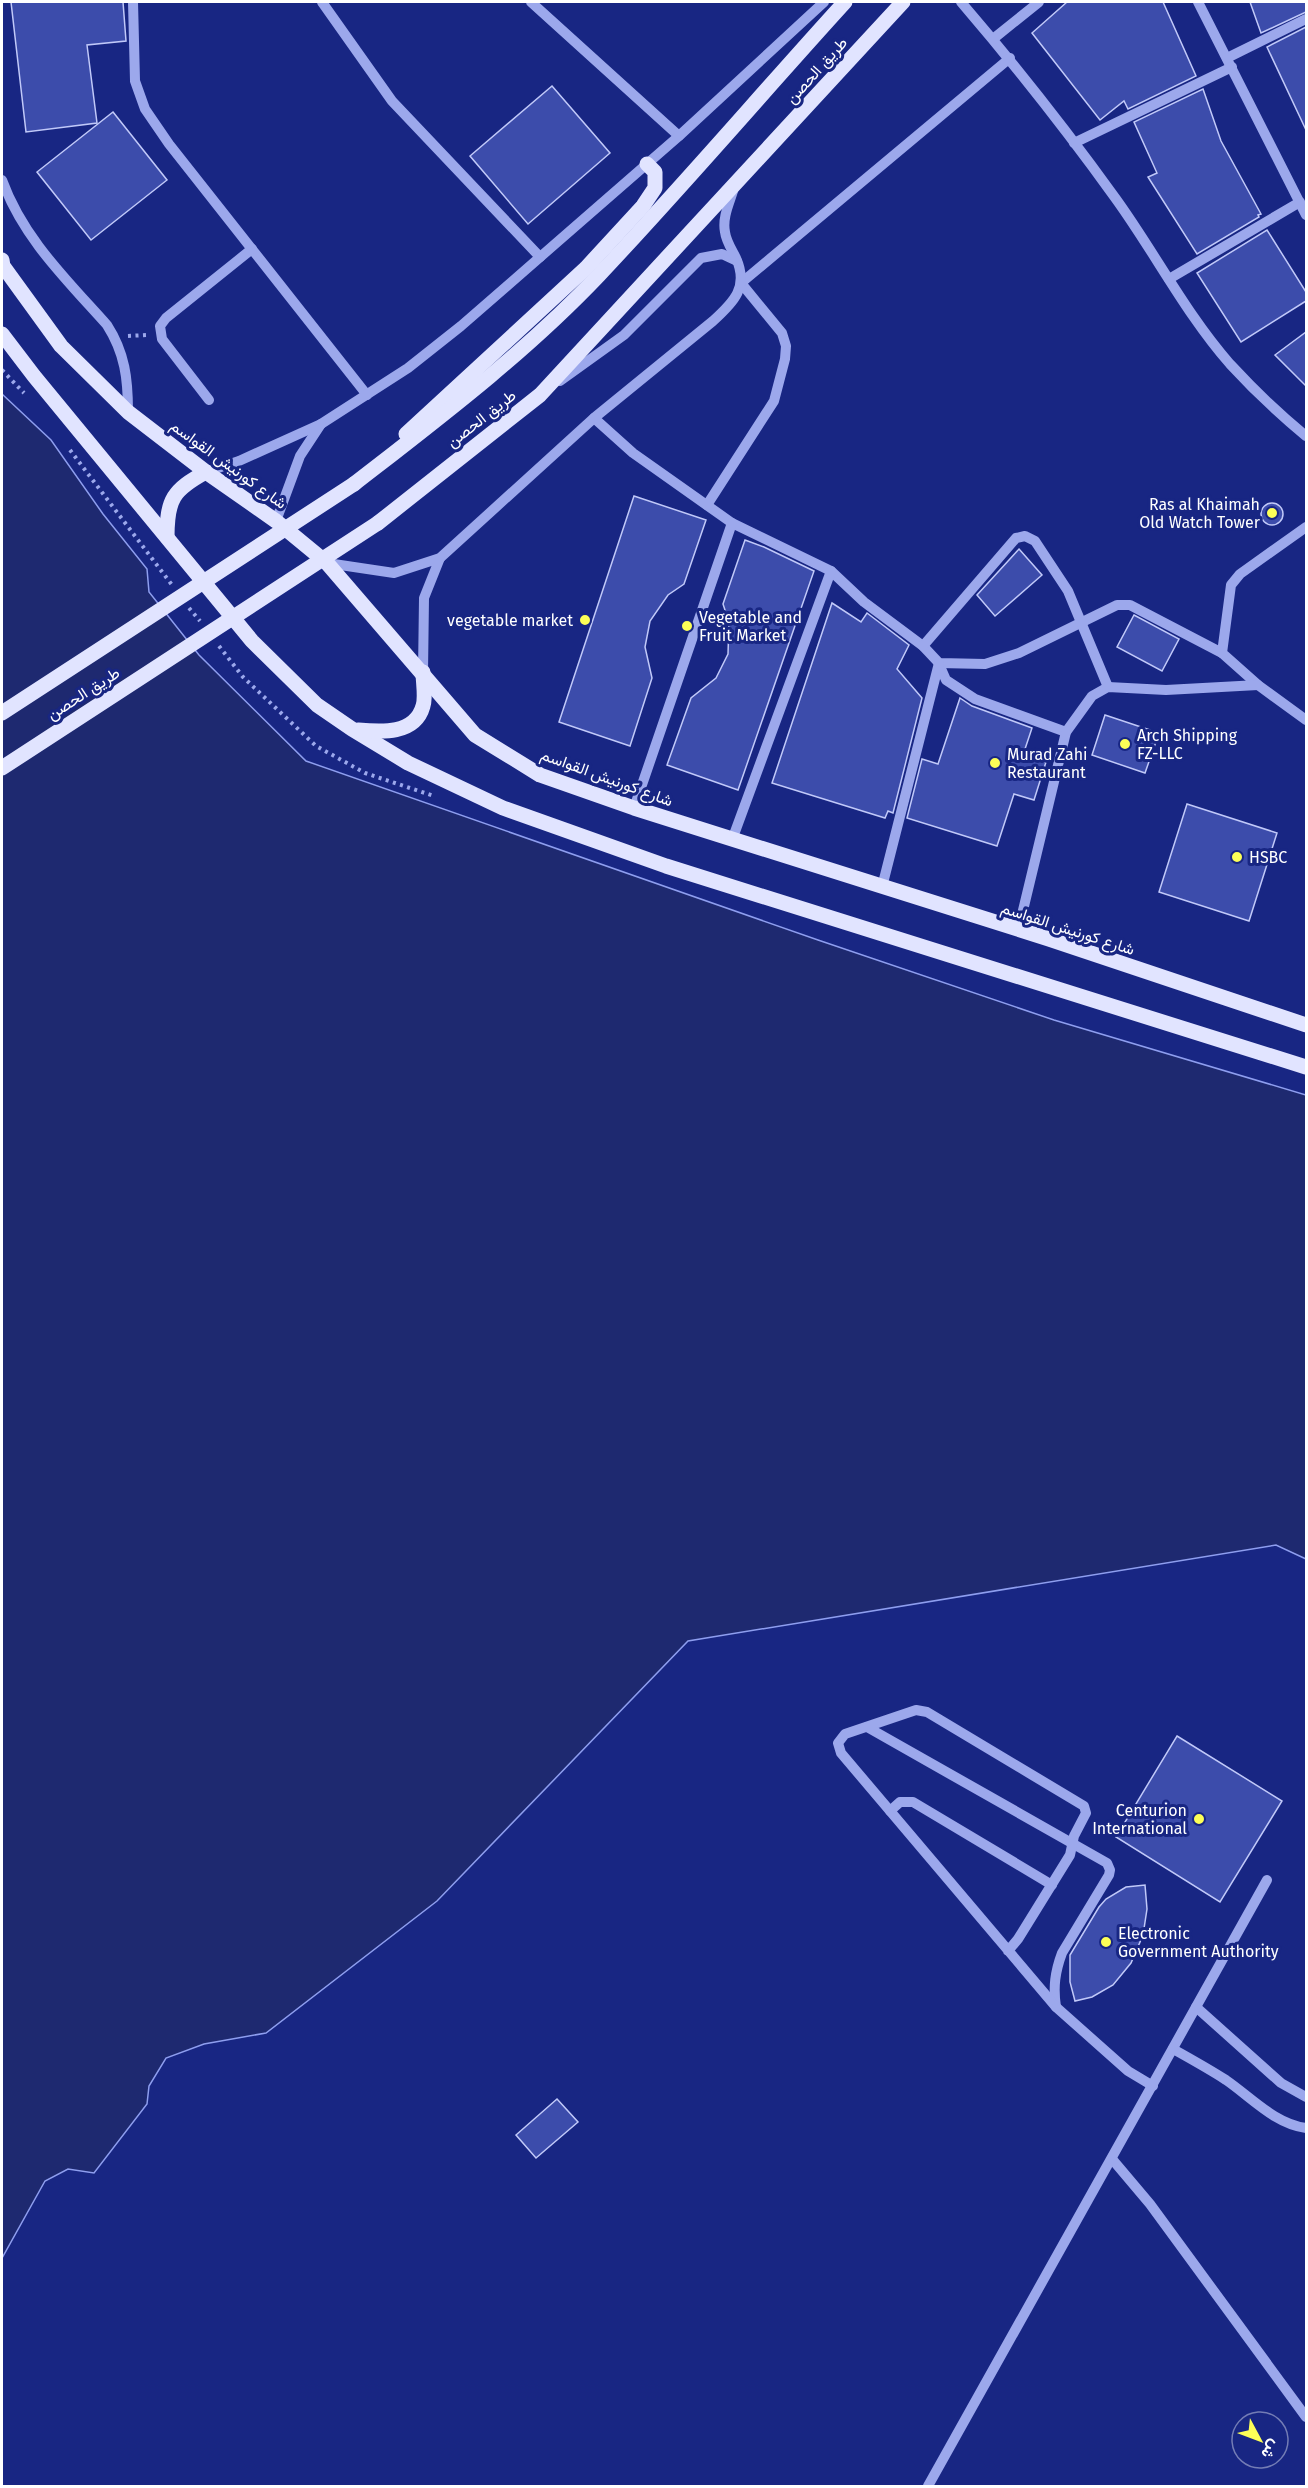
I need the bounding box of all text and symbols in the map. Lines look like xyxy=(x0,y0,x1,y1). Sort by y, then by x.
street label: طريق الحصن xyxy=(782,33,852,108)
street label: طريق الحصن xyxy=(443,385,520,452)
street label: شارع كورنيش القواسم xyxy=(166,416,291,515)
place label: Ras al Khaimah Old Watch Tower xyxy=(1139,495,1261,532)
marker: Ras al Khaimah Old Watch Tower xyxy=(1265,506,1279,520)
place label: Vegetable and Fruit Market xyxy=(699,608,802,645)
place label: vegetable market xyxy=(447,611,573,630)
marker: vegetable market xyxy=(578,613,592,627)
marker: Vegetable and Fruit Market xyxy=(680,619,694,633)
street label: طريق الحصن xyxy=(43,663,124,725)
place label: Arch Shipping FZ-LLC xyxy=(1137,726,1238,763)
marker: Arch Shipping FZ-LLC xyxy=(1118,737,1132,751)
street label: شارع كورنيش القواسم xyxy=(537,745,676,812)
place label: Murad Zahi Restaurant xyxy=(1007,745,1088,782)
marker: Murad Zahi Restaurant xyxy=(988,756,1002,770)
place label: HSBC xyxy=(1249,848,1287,867)
marker: HSBC xyxy=(1230,850,1244,864)
street label: شارع كورنيش القواسم xyxy=(998,898,1137,961)
place label: Centurion International xyxy=(1092,1801,1187,1838)
marker: Centurion International xyxy=(1192,1812,1206,1826)
place label: Electronic Government Authority xyxy=(1118,1924,1279,1961)
marker: Electronic Government Authority xyxy=(1099,1935,1113,1949)
north arrow xyxy=(1230,2410,1290,2470)
text: ش xyxy=(1257,2436,1284,2463)

